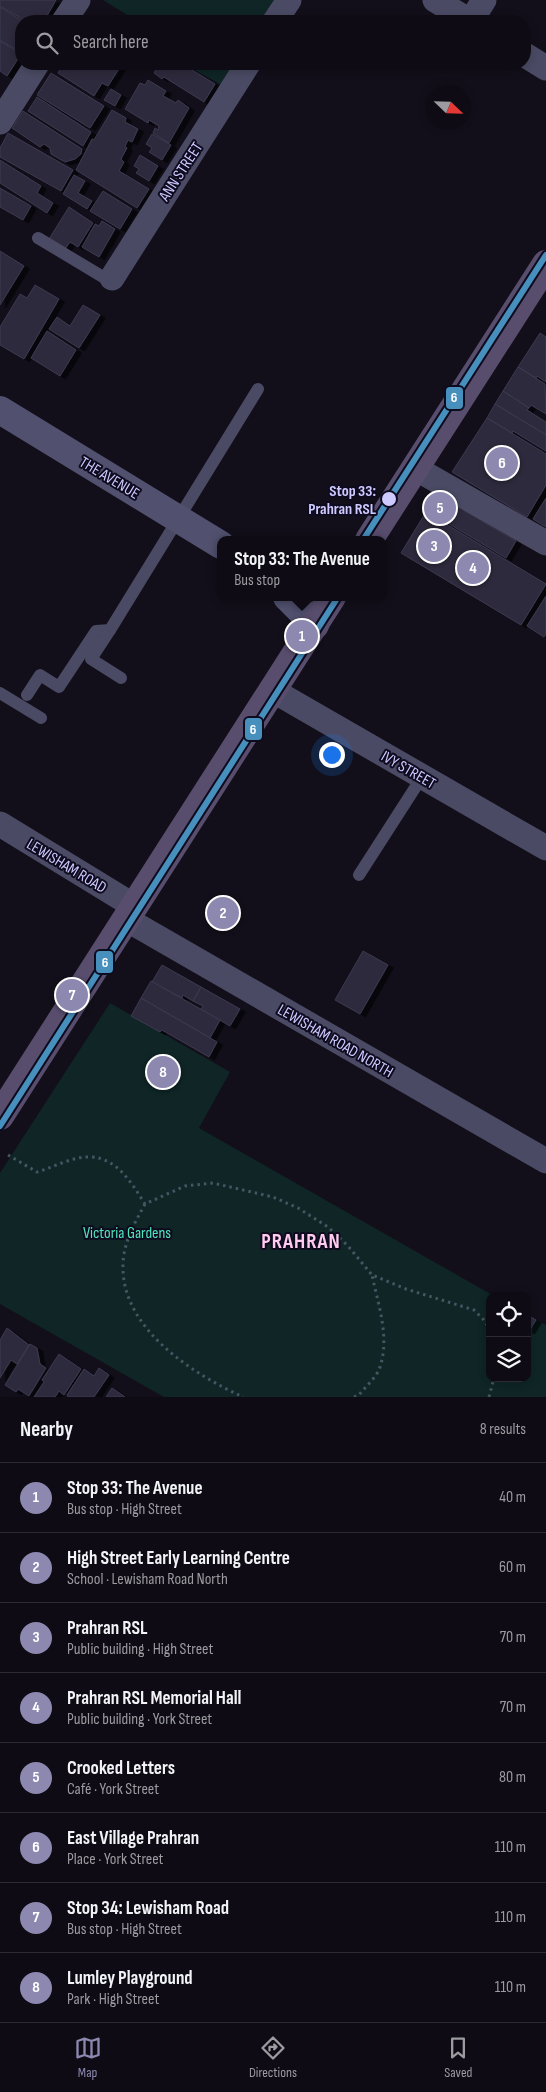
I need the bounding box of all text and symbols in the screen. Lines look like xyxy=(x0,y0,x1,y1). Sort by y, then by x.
search box xyxy=(15,15,531,70)
icon: search xyxy=(33,29,61,57)
text: Search here xyxy=(73,31,149,54)
north arrow xyxy=(426,85,471,130)
street label: ANN STREET xyxy=(155,139,207,206)
line badge: 6 xyxy=(445,386,464,410)
text: 6 xyxy=(451,389,458,406)
pin: 6 xyxy=(486,444,518,482)
street label: THE AVENUE xyxy=(76,453,143,504)
place label: Stop 33: Prahran RSL xyxy=(308,482,377,519)
pin: 5 xyxy=(424,489,456,527)
marker: Stop 33: Prahran RSL xyxy=(380,490,398,508)
pin: 3 xyxy=(418,527,450,565)
popup xyxy=(217,536,387,601)
text: Stop 33: The Avenue xyxy=(234,548,370,571)
pin: 4 xyxy=(457,549,489,587)
text: Bus stop xyxy=(234,571,280,590)
pin: 1 xyxy=(286,617,318,655)
line badge: 6 xyxy=(244,717,263,741)
text: 6 xyxy=(250,721,257,738)
your location xyxy=(319,742,345,768)
street label: IVY STREET xyxy=(377,747,439,794)
street label: LEWISHAM ROAD xyxy=(23,835,110,898)
pin: 2 xyxy=(207,894,239,932)
line badge: 6 xyxy=(95,950,114,974)
text: 6 xyxy=(102,954,109,971)
pin: 7 xyxy=(56,976,88,1014)
street label: LEWISHAM ROAD NORTH xyxy=(274,1001,396,1082)
pin: 8 xyxy=(147,1053,179,1091)
park label: Victoria Gardens xyxy=(83,1224,171,1243)
district label: PRAHRAN xyxy=(261,1229,341,1254)
map controls xyxy=(486,1292,531,1382)
button: locate xyxy=(486,1292,531,1337)
button: layers xyxy=(486,1337,531,1382)
text: Nearby xyxy=(20,1417,73,1442)
text: 8 results xyxy=(480,1420,526,1439)
text: Stop 33: The Avenue xyxy=(67,1477,203,1500)
text: 1 xyxy=(33,1488,39,1507)
text: 40 m xyxy=(499,1488,526,1507)
text: Bus stop · High Street xyxy=(67,1500,182,1519)
text: High Street Early Learning Centre xyxy=(67,1547,290,1570)
text: 2 xyxy=(32,1558,40,1577)
text: 60 m xyxy=(499,1558,526,1577)
text: School · Lewisham Road North xyxy=(67,1570,228,1589)
text: Prahran RSL xyxy=(67,1617,148,1640)
text: 3 xyxy=(32,1628,40,1647)
text: 70 m xyxy=(500,1628,526,1647)
text: Public building · High Street xyxy=(67,1640,213,1659)
text: Prahran RSL Memorial Hall xyxy=(67,1687,241,1710)
text: 4 xyxy=(32,1698,40,1717)
text: 70 m xyxy=(500,1698,526,1717)
text: Public building · York Street xyxy=(67,1710,212,1729)
text: Crooked Letters xyxy=(67,1757,175,1780)
text: 5 xyxy=(32,1768,40,1787)
text: 80 m xyxy=(499,1768,526,1787)
text: Café · York Street xyxy=(67,1780,159,1799)
text: East Village Prahran xyxy=(67,1827,199,1850)
text: 6 xyxy=(32,1838,40,1857)
text: 110 m xyxy=(495,1838,526,1857)
text: Place · York Street xyxy=(67,1850,163,1869)
text: Stop 34: Lewisham Road xyxy=(67,1897,229,1920)
text: 7 xyxy=(33,1908,39,1927)
text: 110 m xyxy=(495,1908,526,1927)
text: Bus stop · High Street xyxy=(67,1920,182,1939)
text: Lumley Playground xyxy=(67,1967,193,1990)
text: 8 xyxy=(32,1978,40,1997)
text: 110 m xyxy=(495,1978,526,1997)
text: Park · High Street xyxy=(67,1990,159,2009)
tab: Map xyxy=(74,2034,102,2081)
tab: Directions xyxy=(249,2034,297,2081)
tab: Saved xyxy=(444,2034,472,2081)

